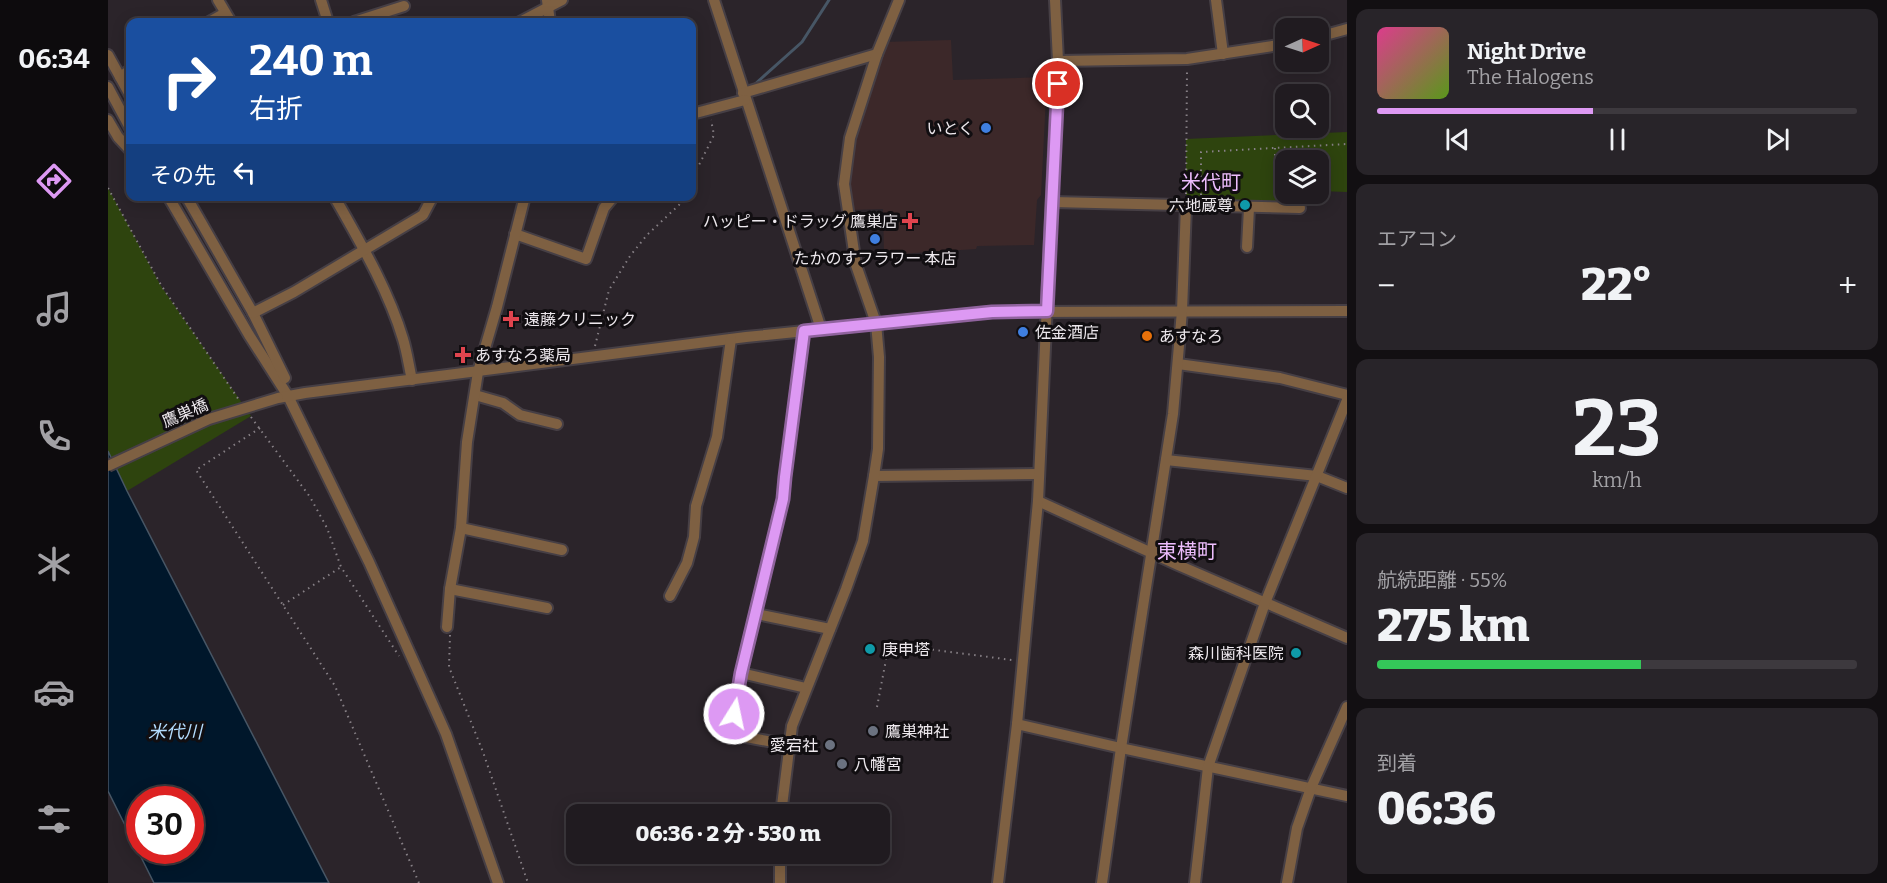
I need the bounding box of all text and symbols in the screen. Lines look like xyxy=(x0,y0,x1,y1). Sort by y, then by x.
north arrow xyxy=(1275,18,1329,72)
map controls xyxy=(1275,18,1329,204)
text: 240 m xyxy=(249,36,373,86)
text: Night Drive xyxy=(1467,38,1586,65)
icon: right xyxy=(150,42,228,120)
text: 06:34 xyxy=(18,43,90,75)
pin xyxy=(1032,58,1083,109)
text: The Halogens xyxy=(1467,65,1594,89)
icon: arrive xyxy=(1041,67,1074,100)
button: search xyxy=(1275,84,1329,138)
text: 右折 xyxy=(249,93,303,125)
place label: いとく xyxy=(926,119,974,138)
marker: いとく xyxy=(979,121,993,135)
icon: previous xyxy=(1441,123,1474,156)
icon: pause xyxy=(1601,123,1634,156)
icon: next xyxy=(1761,123,1794,156)
button: layers xyxy=(1275,150,1329,204)
icon: left xyxy=(228,156,261,189)
icon: directions xyxy=(33,160,75,202)
text: その先 xyxy=(150,162,216,189)
district label: 米代町 xyxy=(1181,170,1241,194)
place label: 六地蔵尊 xyxy=(1169,196,1233,215)
marker: 六地蔵尊 xyxy=(1238,198,1252,212)
place label: ハッピー・ドラッグ 鷹巣店 xyxy=(703,212,898,231)
marker: ハッピー・ドラッグ 鷹巣店 xyxy=(903,214,917,228)
text: エアコン xyxy=(1377,227,1457,251)
marker: たかのすフラワー 本店 xyxy=(868,232,882,246)
place label: たかのすフラワー 本店 xyxy=(793,249,957,268)
text: 22° xyxy=(1581,258,1652,312)
text: − xyxy=(1377,266,1395,306)
text: + xyxy=(1838,266,1857,306)
icon: music xyxy=(33,288,75,330)
marker: 遠藤クリニック xyxy=(502,310,520,328)
place label: 遠藤クリニック xyxy=(524,310,636,329)
place label: 佐金酒店 xyxy=(1035,323,1099,342)
marker: 佐金酒店 xyxy=(1016,325,1030,339)
place label: あすなろ xyxy=(1159,327,1223,346)
marker: あすなろ xyxy=(1140,329,1154,343)
place label: あすなろ薬局 xyxy=(475,346,571,365)
marker: あすなろ薬局 xyxy=(456,348,470,362)
text: 23 xyxy=(1573,382,1661,476)
street label: 鷹巣橋 xyxy=(159,395,211,431)
icon: phone xyxy=(33,415,75,457)
text: km/h xyxy=(1592,468,1642,492)
district label: 東横町 xyxy=(1157,539,1217,563)
icon: climate xyxy=(33,543,75,585)
text: 航続距離 · 55% xyxy=(1377,568,1508,592)
text: 275 km xyxy=(1377,599,1529,653)
place label: 庚申塔 xyxy=(882,640,930,659)
marker: 庚申塔 xyxy=(863,642,877,656)
place label: 森川歯科医院 xyxy=(1188,644,1284,663)
marker: 森川歯科医院 xyxy=(1289,646,1303,660)
icon: car xyxy=(33,671,75,713)
position arrow xyxy=(702,682,766,746)
water label: 米代川 xyxy=(148,721,204,743)
place label: 鷹巣神社 xyxy=(885,722,949,741)
marker: 鷹巣神社 xyxy=(866,724,880,738)
place label: 愛宕社 xyxy=(770,736,818,755)
marker: 愛宕社 xyxy=(823,738,837,752)
text: 到着 xyxy=(1377,751,1417,775)
place label: 八幡宮 xyxy=(854,755,902,774)
marker: 八幡宮 xyxy=(835,757,849,771)
text: 06:36 xyxy=(1377,782,1496,836)
speed limit sign: 30 xyxy=(126,786,204,864)
icon: filters xyxy=(33,798,75,840)
text: 06:36 · 2 分 · 530 m xyxy=(636,820,820,847)

